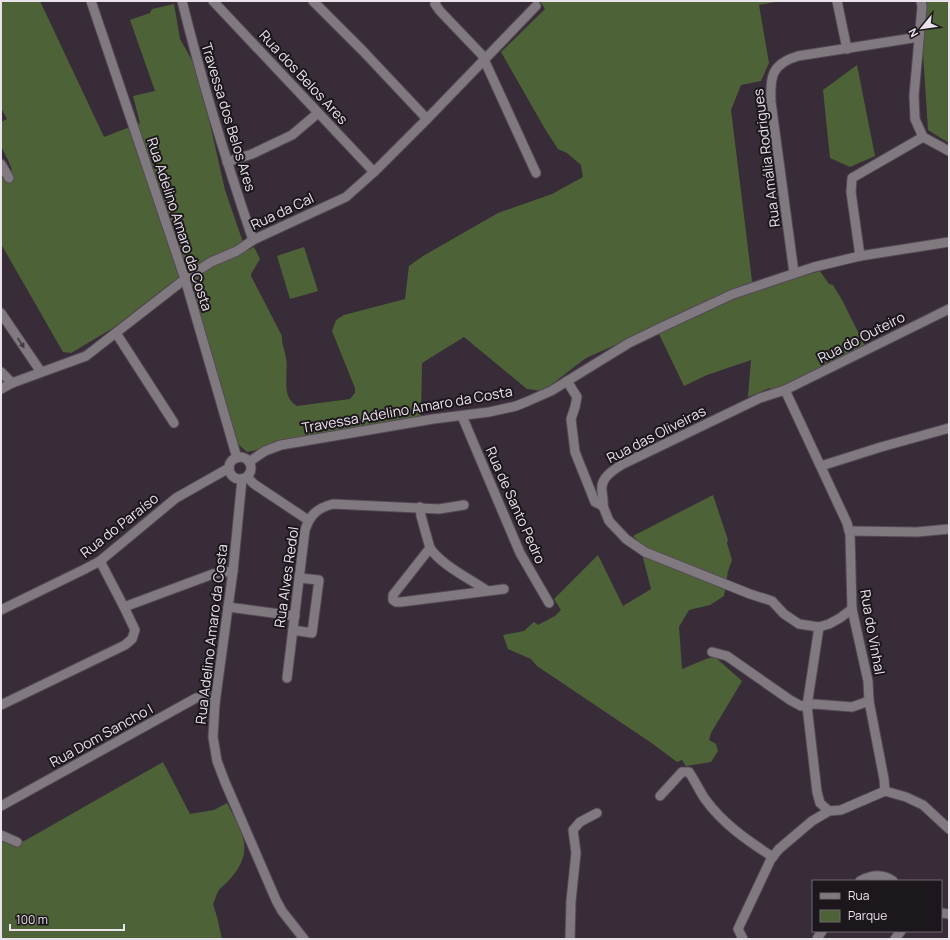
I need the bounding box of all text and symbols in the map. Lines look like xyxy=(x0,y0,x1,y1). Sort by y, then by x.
north arrow xyxy=(902,8,942,48)
street label: Rua dos Belos Ares xyxy=(255,26,353,128)
text: N xyxy=(904,26,921,40)
street label: Travessa dos Belos Ares xyxy=(197,40,261,194)
street label: Rua Amália Rodrigues xyxy=(748,88,784,228)
street label: Rua Adelino Amaro da Costa xyxy=(143,135,217,313)
street label: Rua da Cal xyxy=(247,188,317,234)
street label: Rua do Outeiro xyxy=(814,307,908,367)
one-way arrow xyxy=(17,338,25,348)
street label: Travessa Adelino Amaro da Costa xyxy=(300,381,514,437)
street label: Rua das Oliveiras xyxy=(603,401,709,467)
street label: Rua de Santo Pedro xyxy=(482,443,550,567)
street label: Rua do Paraíso xyxy=(76,488,162,562)
street label: Rua Alves Redol xyxy=(270,525,302,629)
street label: Rua Adelino Amaro da Costa xyxy=(191,543,231,725)
street label: Rua do Vinhal xyxy=(856,588,890,676)
street label: Rua Dom Sancho I xyxy=(46,699,156,771)
legend xyxy=(812,880,942,932)
text: Rua xyxy=(848,887,869,904)
scale bar xyxy=(10,906,124,932)
text: Parque xyxy=(848,907,887,924)
text: 100 m xyxy=(16,911,48,928)

